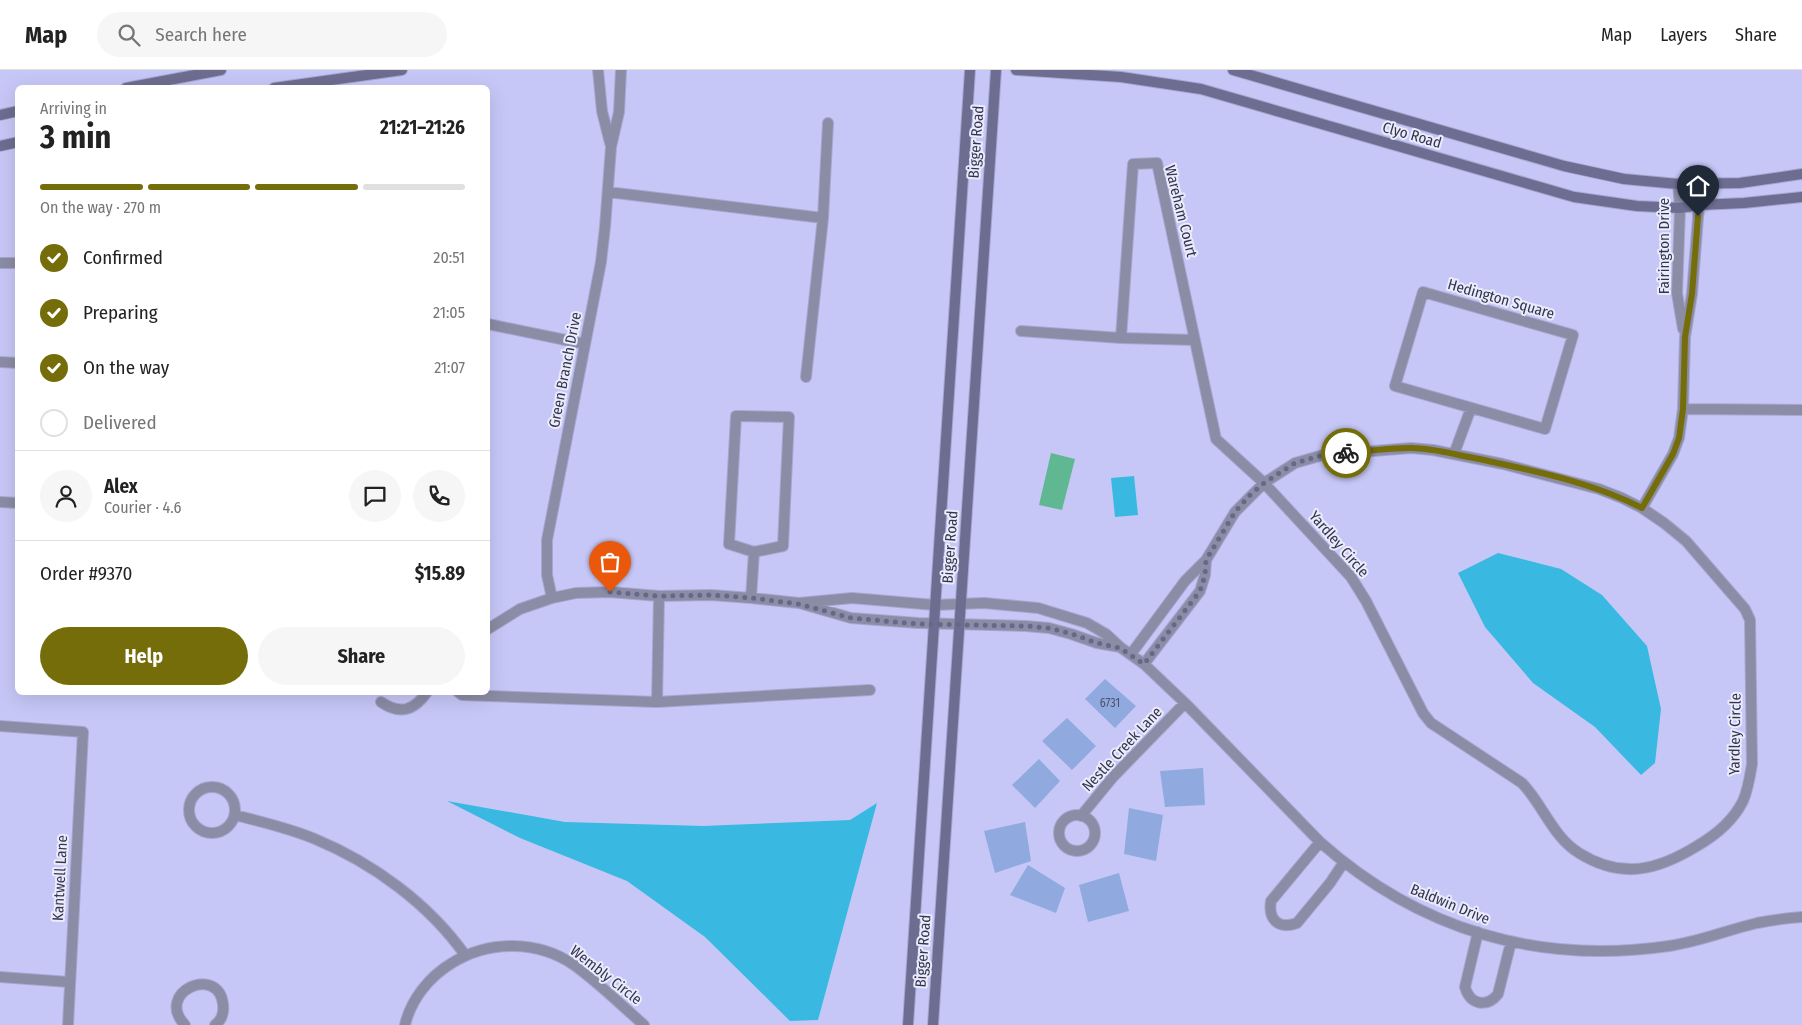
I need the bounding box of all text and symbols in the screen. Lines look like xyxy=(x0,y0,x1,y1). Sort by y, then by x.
search box xyxy=(97,12,447,57)
text: Map xyxy=(25,21,67,49)
icon: search xyxy=(115,21,143,49)
text: Search here xyxy=(155,23,247,46)
text: Map xyxy=(1601,24,1632,46)
text: Layers xyxy=(1660,24,1707,46)
text: Share xyxy=(1735,24,1777,46)
text: Arriving in xyxy=(40,99,107,118)
street label: Bigger Road xyxy=(964,105,988,179)
text: 21:21–21:26 xyxy=(380,116,465,139)
text: 3 min xyxy=(40,118,111,156)
street label: Clyo Road xyxy=(1380,118,1444,152)
street label: Wareham Court xyxy=(1161,163,1201,259)
pin xyxy=(1677,165,1719,216)
icon: home xyxy=(1684,172,1712,200)
text: On the way · 270 m xyxy=(40,198,161,217)
street label: Fairington Drive xyxy=(1655,198,1673,294)
icon: check xyxy=(40,244,68,272)
text: Confirmed xyxy=(83,246,163,269)
text: 20:51 xyxy=(433,248,465,267)
street label: Hedington Square xyxy=(1446,275,1556,323)
icon: check xyxy=(40,299,68,327)
text: Preparing xyxy=(83,301,158,324)
text: 21:05 xyxy=(433,303,465,322)
street label: Green Branch Drive xyxy=(545,311,585,429)
icon: check xyxy=(40,354,68,382)
text: On the way xyxy=(83,356,169,379)
text: 21:07 xyxy=(434,358,465,377)
text: Delivered xyxy=(83,411,157,434)
courier xyxy=(1321,428,1371,478)
icon: bike xyxy=(1332,439,1360,467)
button: person xyxy=(40,470,92,522)
button: chat xyxy=(349,470,401,522)
button: phone xyxy=(413,470,465,522)
text: Alex xyxy=(104,475,138,498)
text: Courier · 4.6 xyxy=(104,498,182,517)
street label: Yardley Circle xyxy=(1305,507,1373,581)
street label: Bigger Road xyxy=(938,510,962,584)
pin xyxy=(589,541,631,592)
icon: bag xyxy=(596,548,624,576)
text: Order #9370 xyxy=(40,562,132,585)
text: $15.89 xyxy=(415,562,465,585)
button: Help xyxy=(40,627,248,685)
button: Share xyxy=(258,627,465,685)
street label: Yardley Circle xyxy=(1725,693,1745,775)
house number: 6731 xyxy=(1100,696,1120,710)
street label: Nestle Creek Lane xyxy=(1078,703,1166,795)
street label: Kantwell Lane xyxy=(49,835,71,921)
street label: Baldwin Drive xyxy=(1408,880,1492,928)
street label: Bigger Road xyxy=(911,914,935,988)
street label: Wembly Circle xyxy=(567,941,645,1009)

